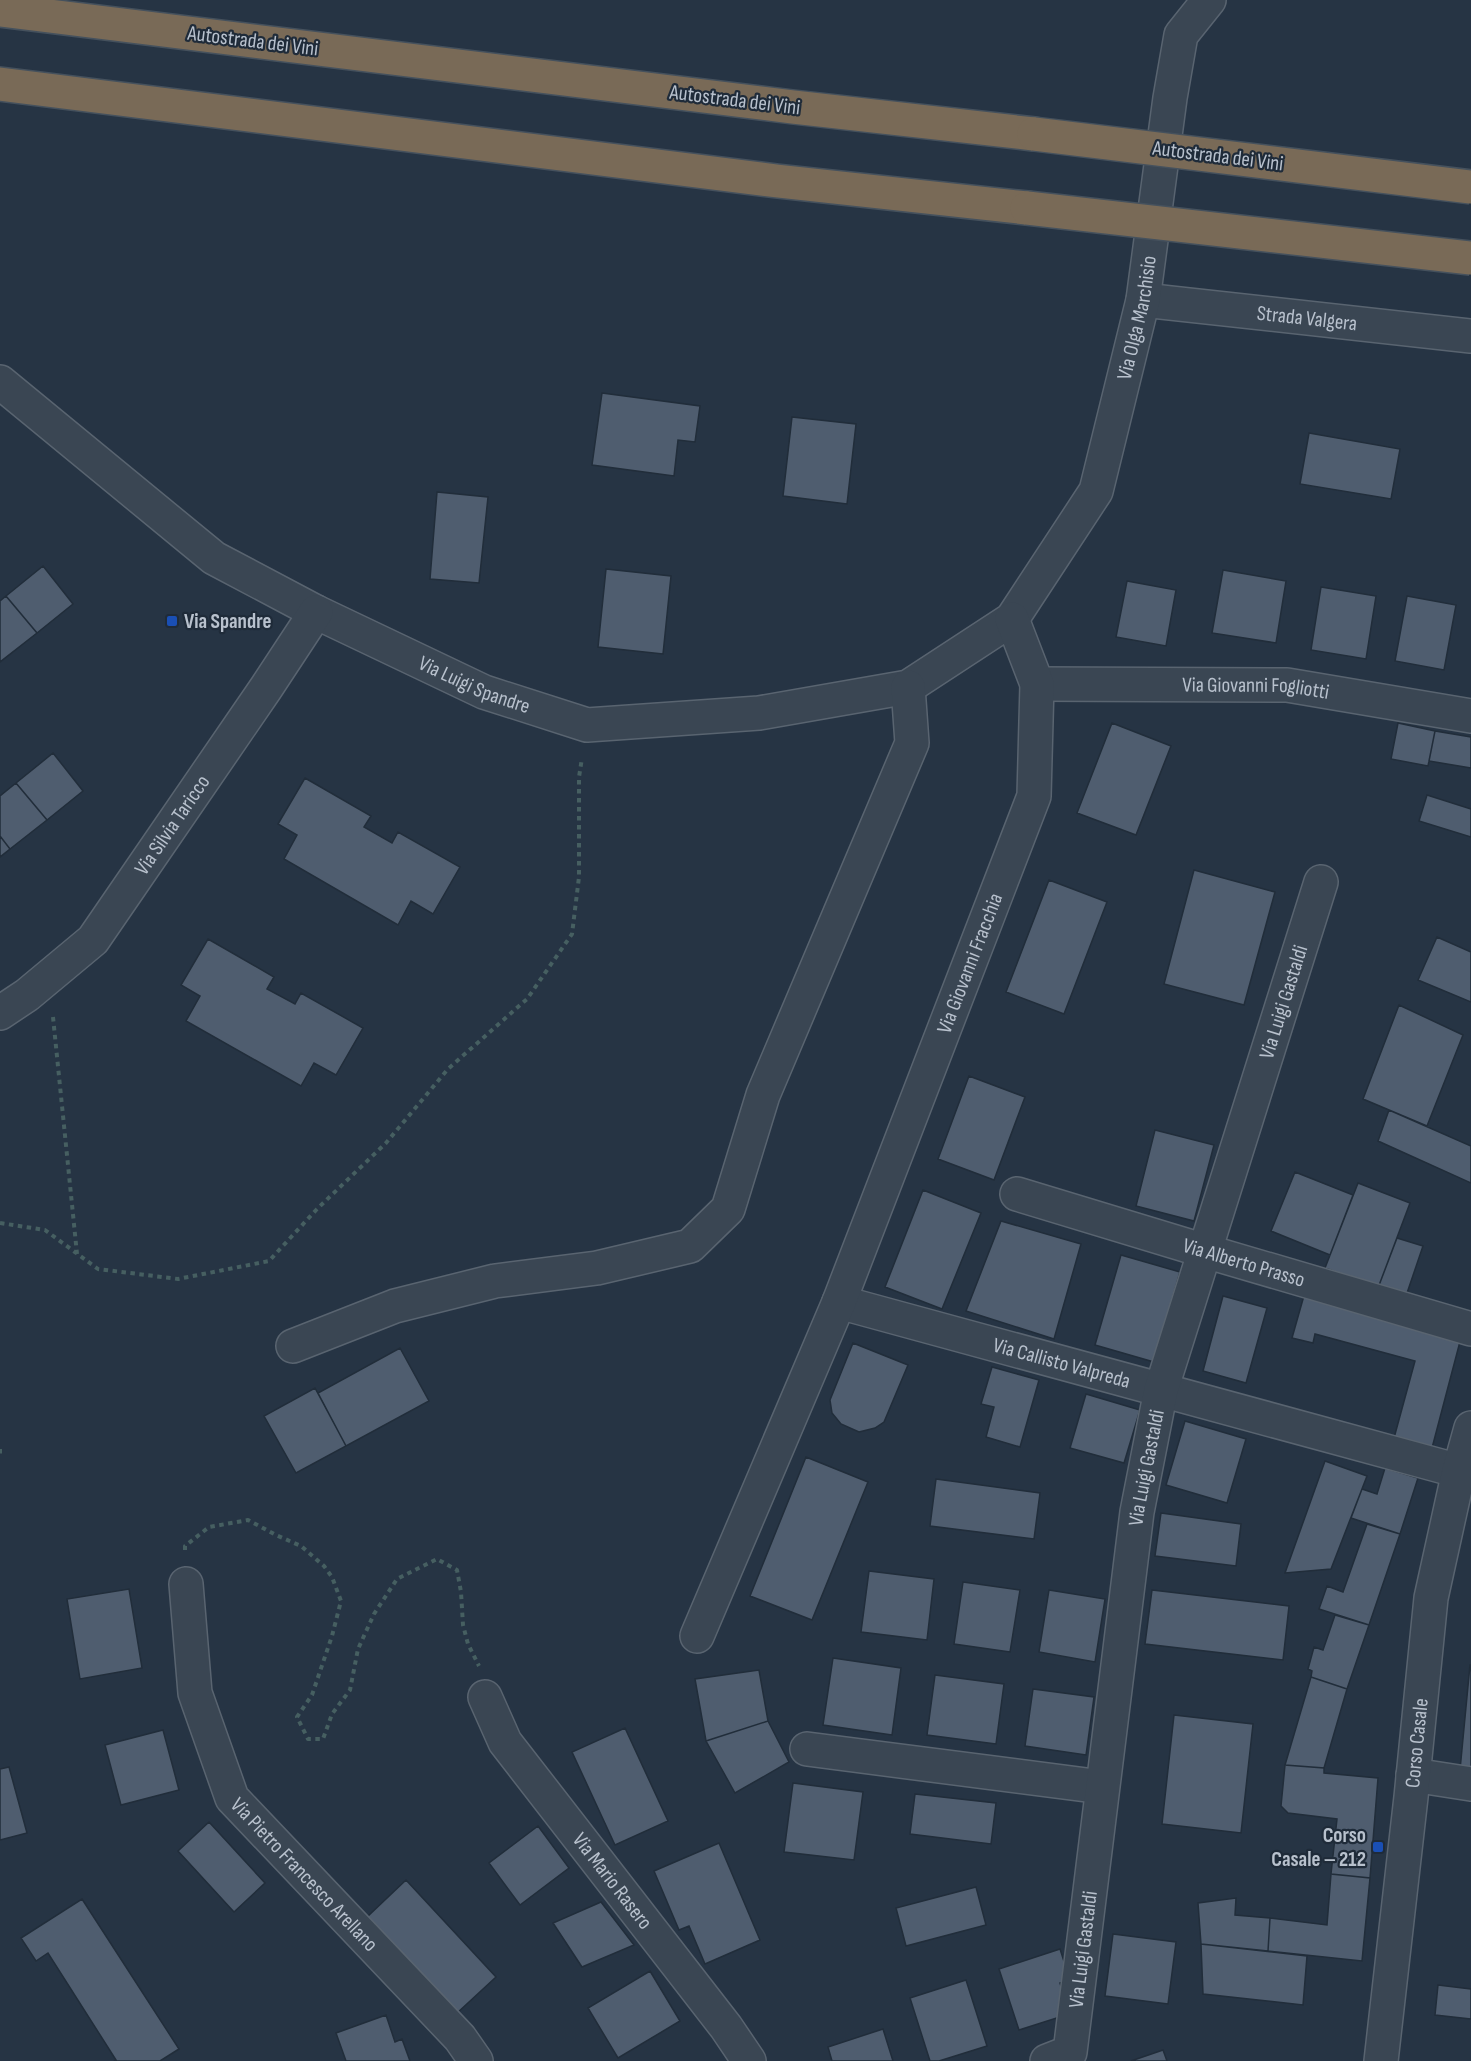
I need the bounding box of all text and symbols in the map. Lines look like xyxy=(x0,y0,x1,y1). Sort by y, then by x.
street label: Autostrada dei Vini xyxy=(185,20,320,61)
street label: Autostrada dei Vini xyxy=(667,79,802,120)
street label: Autostrada dei Vini xyxy=(1150,135,1285,176)
street label: Via Olga Marchisio xyxy=(1111,254,1161,382)
street label: Strada Valgera xyxy=(1256,300,1358,336)
place label: Via Spandre xyxy=(184,609,271,634)
marker: Via Spandre xyxy=(165,614,179,628)
street label: Via Luigi Spandre xyxy=(415,650,533,718)
street label: Via Giovanni Fogliotti xyxy=(1182,672,1331,704)
street label: Via Silvia Taricco xyxy=(129,770,215,880)
street label: Via Giovanni Fracchia xyxy=(931,889,1008,1037)
street label: Via Luigi Gastaldi xyxy=(1254,942,1313,1062)
street label: Via Alberto Prasso xyxy=(1180,1233,1308,1292)
street label: Via Callisto Valpreda xyxy=(990,1332,1133,1393)
street label: Via Luigi Gastaldi xyxy=(1123,1407,1169,1527)
street label: Corso Casale xyxy=(1399,1697,1433,1789)
street label: Via Pietro Francesco Arellano xyxy=(226,1792,383,1956)
place label: Corso Casale – 212 xyxy=(1271,1823,1366,1872)
street label: Via Mario Rasero xyxy=(567,1828,658,1934)
marker: Corso Casale – 212 xyxy=(1371,1840,1385,1854)
street label: Via Luigi Gastaldi xyxy=(1063,1889,1102,2010)

